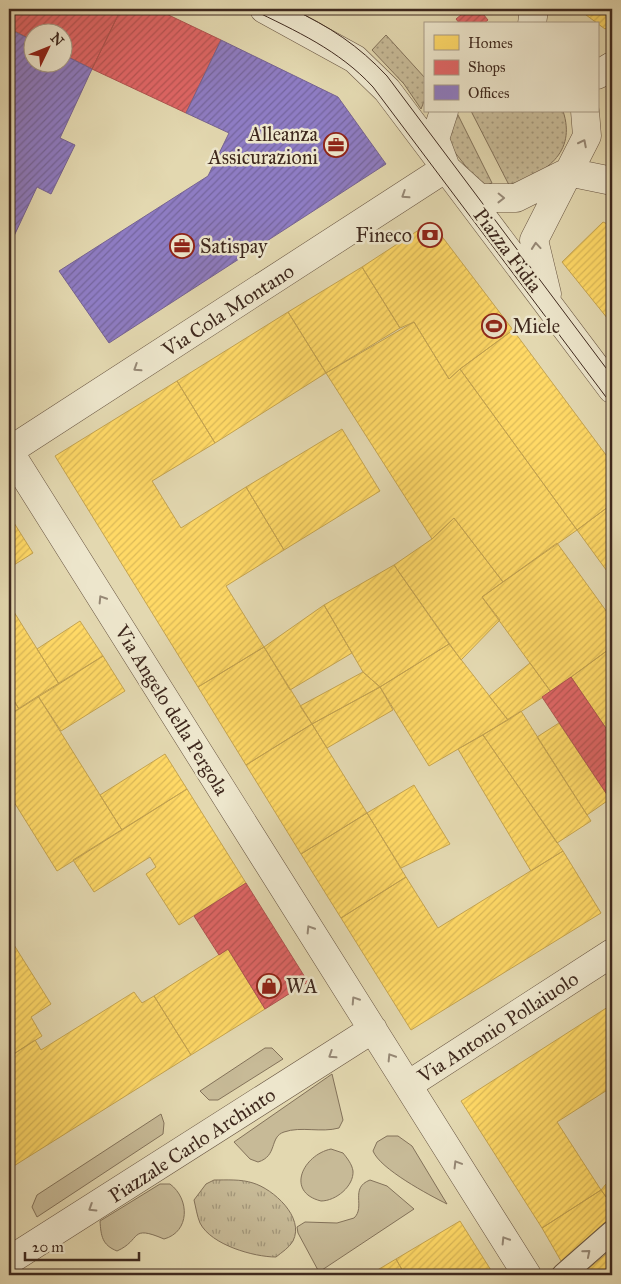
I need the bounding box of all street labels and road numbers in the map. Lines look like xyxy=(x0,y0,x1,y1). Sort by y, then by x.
street label: Piazza Fidia xyxy=(469,203,548,297)
street label: Via Cola Montano xyxy=(157,259,298,362)
street label: Via Angelo della Pergola xyxy=(109,620,234,800)
street label: Via Antonio Pollaiuolo xyxy=(412,966,583,1088)
street label: Piazzale Carlo Archinto xyxy=(104,1082,280,1208)

